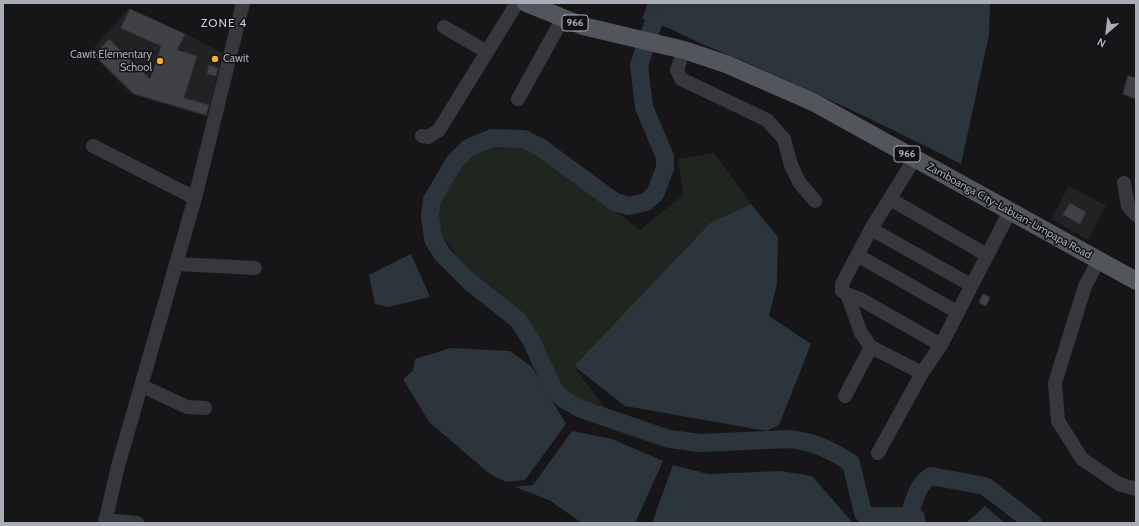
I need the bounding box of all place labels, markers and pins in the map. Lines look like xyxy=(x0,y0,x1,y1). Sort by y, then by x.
place label: Cawit Elementary School xyxy=(70,48,152,74)
place label: Cawit xyxy=(223,52,249,66)
marker: Cawit xyxy=(210,54,220,64)
marker: Cawit Elementary School xyxy=(155,56,165,66)

